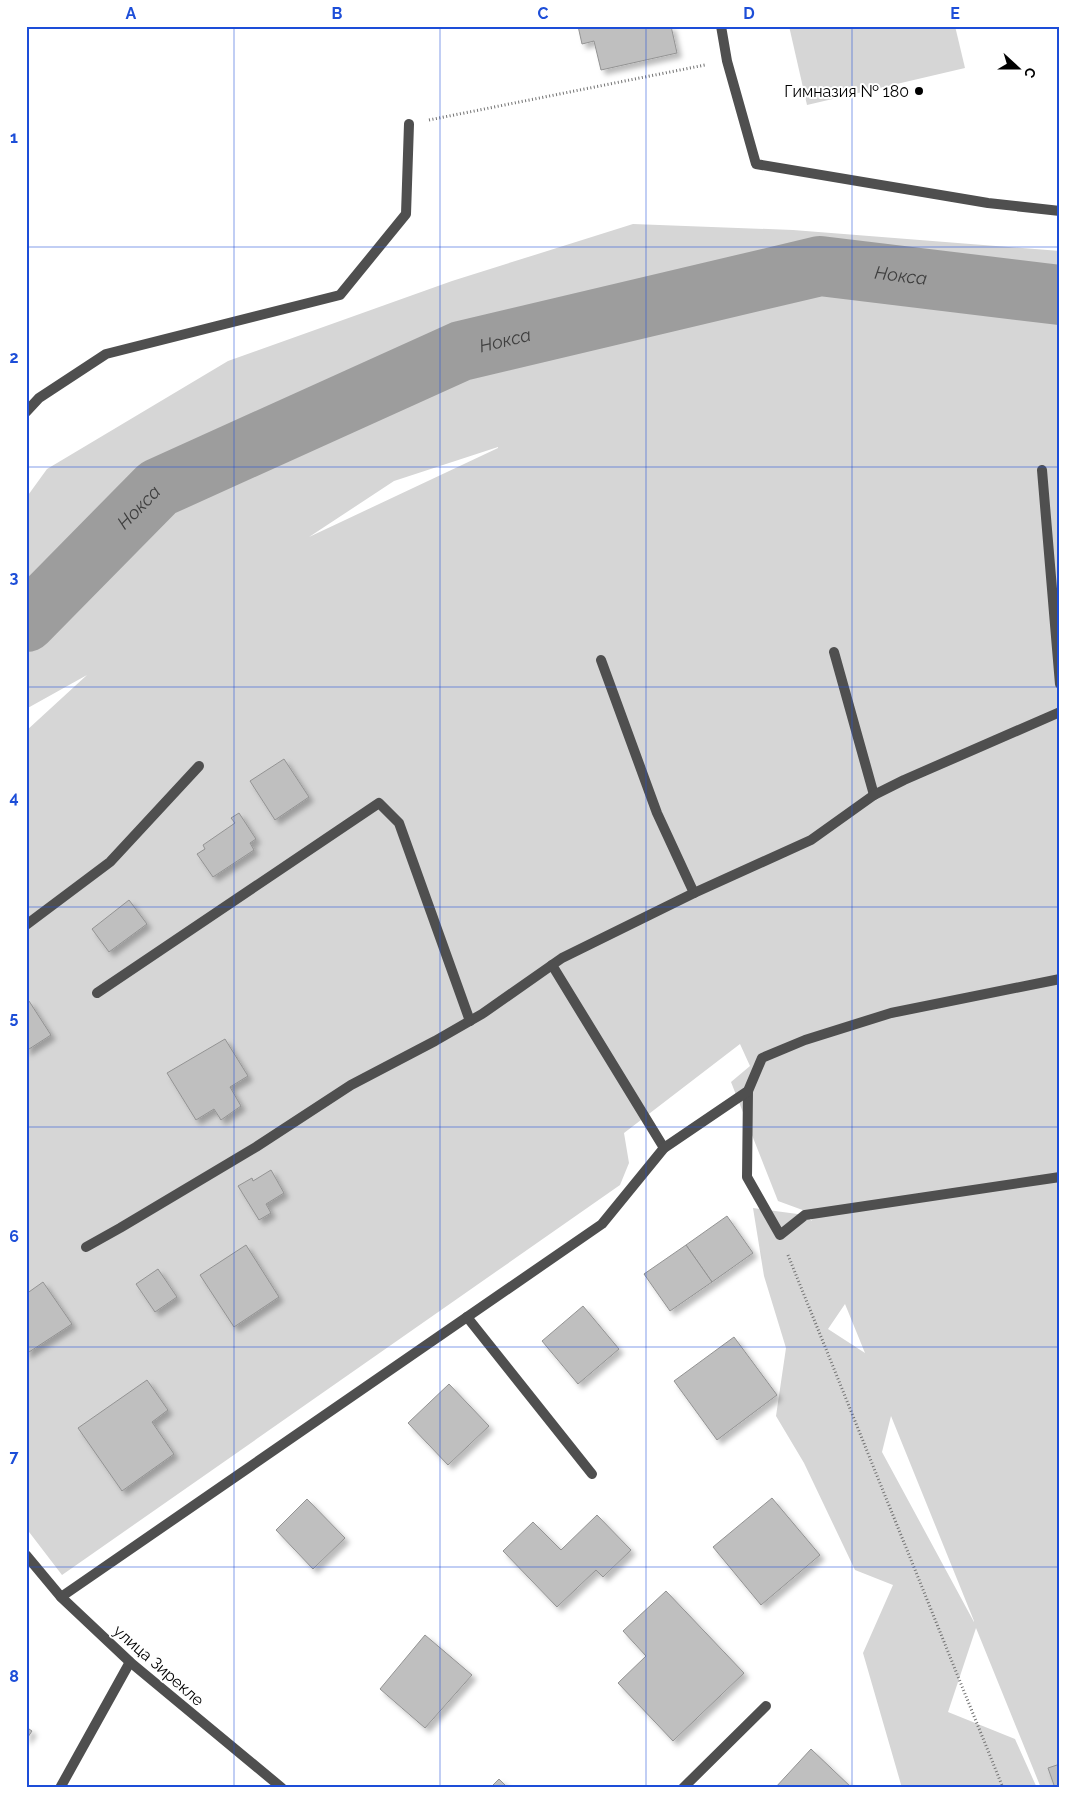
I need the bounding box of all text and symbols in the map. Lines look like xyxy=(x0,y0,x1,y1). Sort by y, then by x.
text: A xyxy=(126,4,137,23)
text: B xyxy=(332,4,343,23)
text: C xyxy=(538,4,549,23)
text: D xyxy=(743,4,755,23)
text: E xyxy=(950,4,960,23)
north arrow xyxy=(994,42,1044,92)
text: С xyxy=(1021,65,1039,80)
place label: Гимназия № 180 xyxy=(784,82,909,101)
marker: Гимназия № 180 xyxy=(913,85,925,97)
text: 1 xyxy=(10,128,18,147)
water label: Нокса xyxy=(874,262,928,289)
water label: Нокса xyxy=(477,324,533,356)
text: 2 xyxy=(9,348,19,367)
water label: Нокса xyxy=(113,481,165,533)
text: 3 xyxy=(10,568,19,587)
text: 4 xyxy=(9,788,19,807)
text: 5 xyxy=(10,1008,19,1027)
text: 6 xyxy=(9,1227,19,1246)
text: 7 xyxy=(10,1447,19,1466)
street label: улица Зирекле xyxy=(110,1621,208,1710)
text: 8 xyxy=(9,1667,19,1686)

